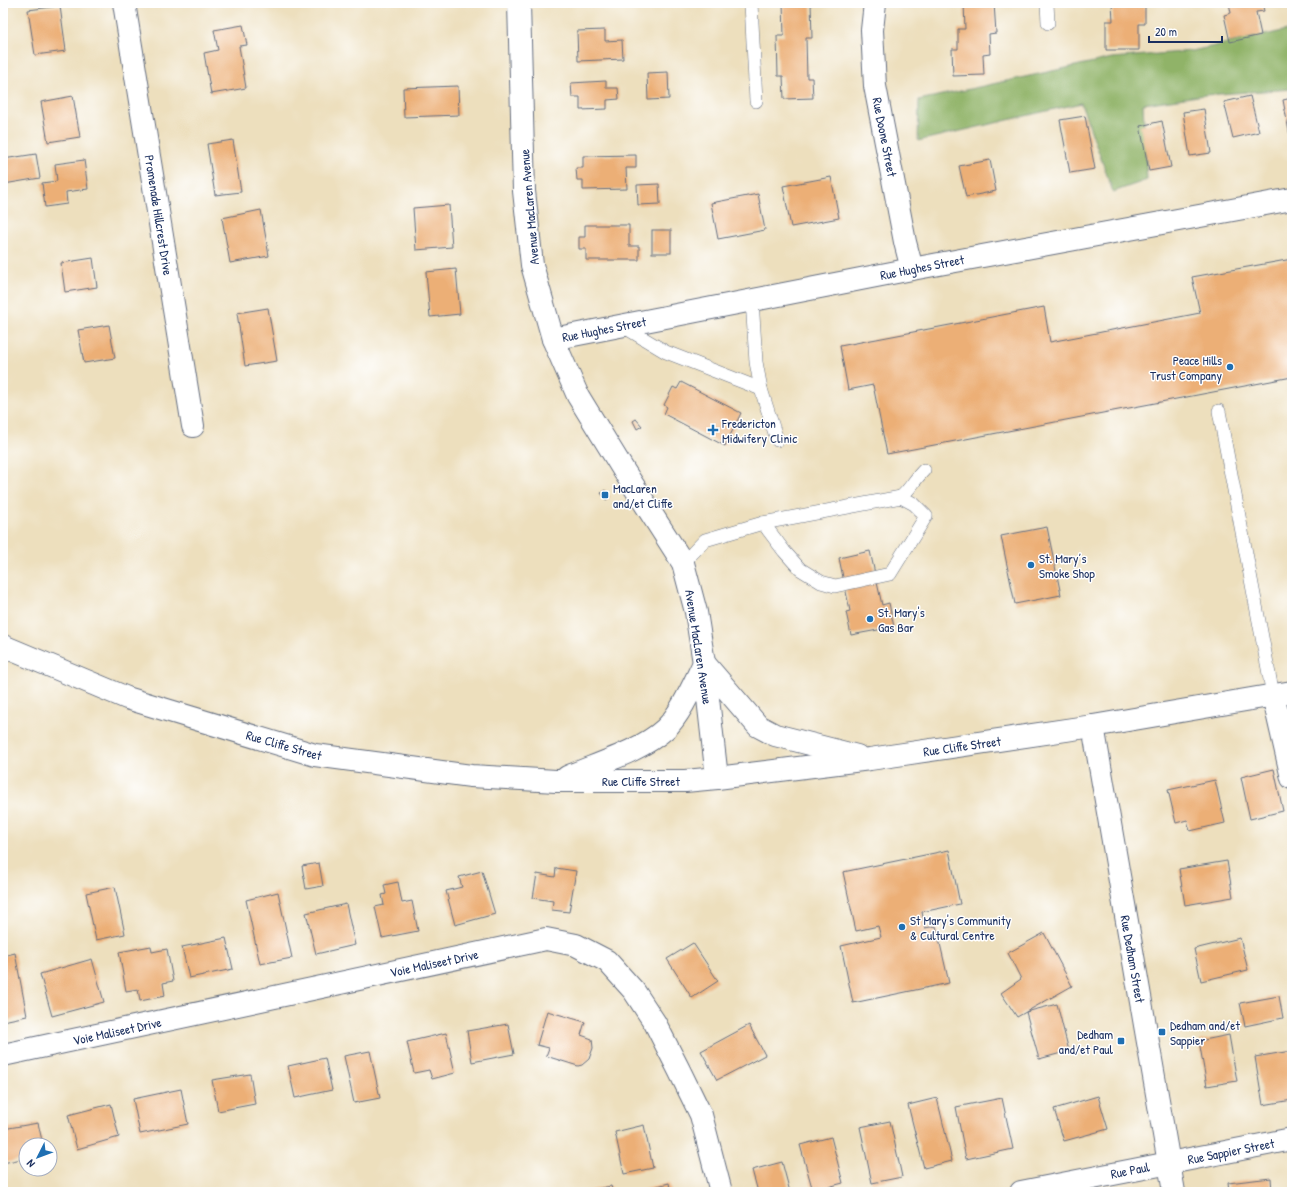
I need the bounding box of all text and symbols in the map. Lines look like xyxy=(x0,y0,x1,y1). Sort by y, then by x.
scale bar xyxy=(1149,18,1222,44)
text: 20 m xyxy=(1155,23,1177,40)
street label: Rue Doone Street xyxy=(869,96,902,179)
street label: Avenue MacLaren Avenue xyxy=(515,149,543,265)
street label: Promenade Hillcrest Drive xyxy=(141,154,177,276)
street label: Rue Hughes Street xyxy=(878,250,966,284)
street label: Rue Hughes Street xyxy=(560,312,648,346)
place label: Peace Hills Trust Company xyxy=(1150,351,1222,384)
marker: Peace Hills Trust Company xyxy=(1225,362,1235,372)
place label: Fredericton Midwifery Clinic xyxy=(721,414,797,447)
marker: Fredericton Midwifery Clinic xyxy=(707,424,719,436)
place label: MacLaren and/et Cliffe xyxy=(613,479,673,512)
marker: MacLaren and/et Cliffe xyxy=(600,490,610,500)
place label: St. Mary’s Smoke Shop xyxy=(1039,549,1095,582)
marker: St. Mary’s Smoke Shop xyxy=(1026,560,1036,570)
street label: Avenue MacLaren Avenue xyxy=(681,588,717,706)
place label: St. Mary's Gas Bar xyxy=(878,603,925,636)
marker: St. Mary's Gas Bar xyxy=(865,614,875,624)
street label: Rue Cliffe Street xyxy=(244,726,324,765)
street label: Rue Cliffe Street xyxy=(922,732,1002,760)
street label: Rue Cliffe Street xyxy=(602,772,681,790)
place label: St Mary's Community & Cultural Centre xyxy=(910,911,1011,944)
street label: Rue Dedham Street xyxy=(1116,914,1150,1005)
marker: St Mary's Community & Cultural Centre xyxy=(897,922,907,932)
street label: Voie Maliseet Drive xyxy=(388,945,480,981)
street label: Voie Maliseet Drive xyxy=(71,1013,163,1049)
place label: Dedham and/et Sappier xyxy=(1170,1016,1241,1049)
place label: Dedham and/et Paul xyxy=(1059,1025,1114,1058)
marker: Dedham and/et Sappier xyxy=(1157,1027,1167,1037)
marker: Dedham and/et Paul xyxy=(1116,1036,1126,1046)
street label: Rue Sappier Street xyxy=(1186,1134,1276,1168)
north arrow xyxy=(18,1137,58,1177)
text: N xyxy=(23,1157,38,1171)
street label: Rue Paul xyxy=(1109,1157,1152,1183)

